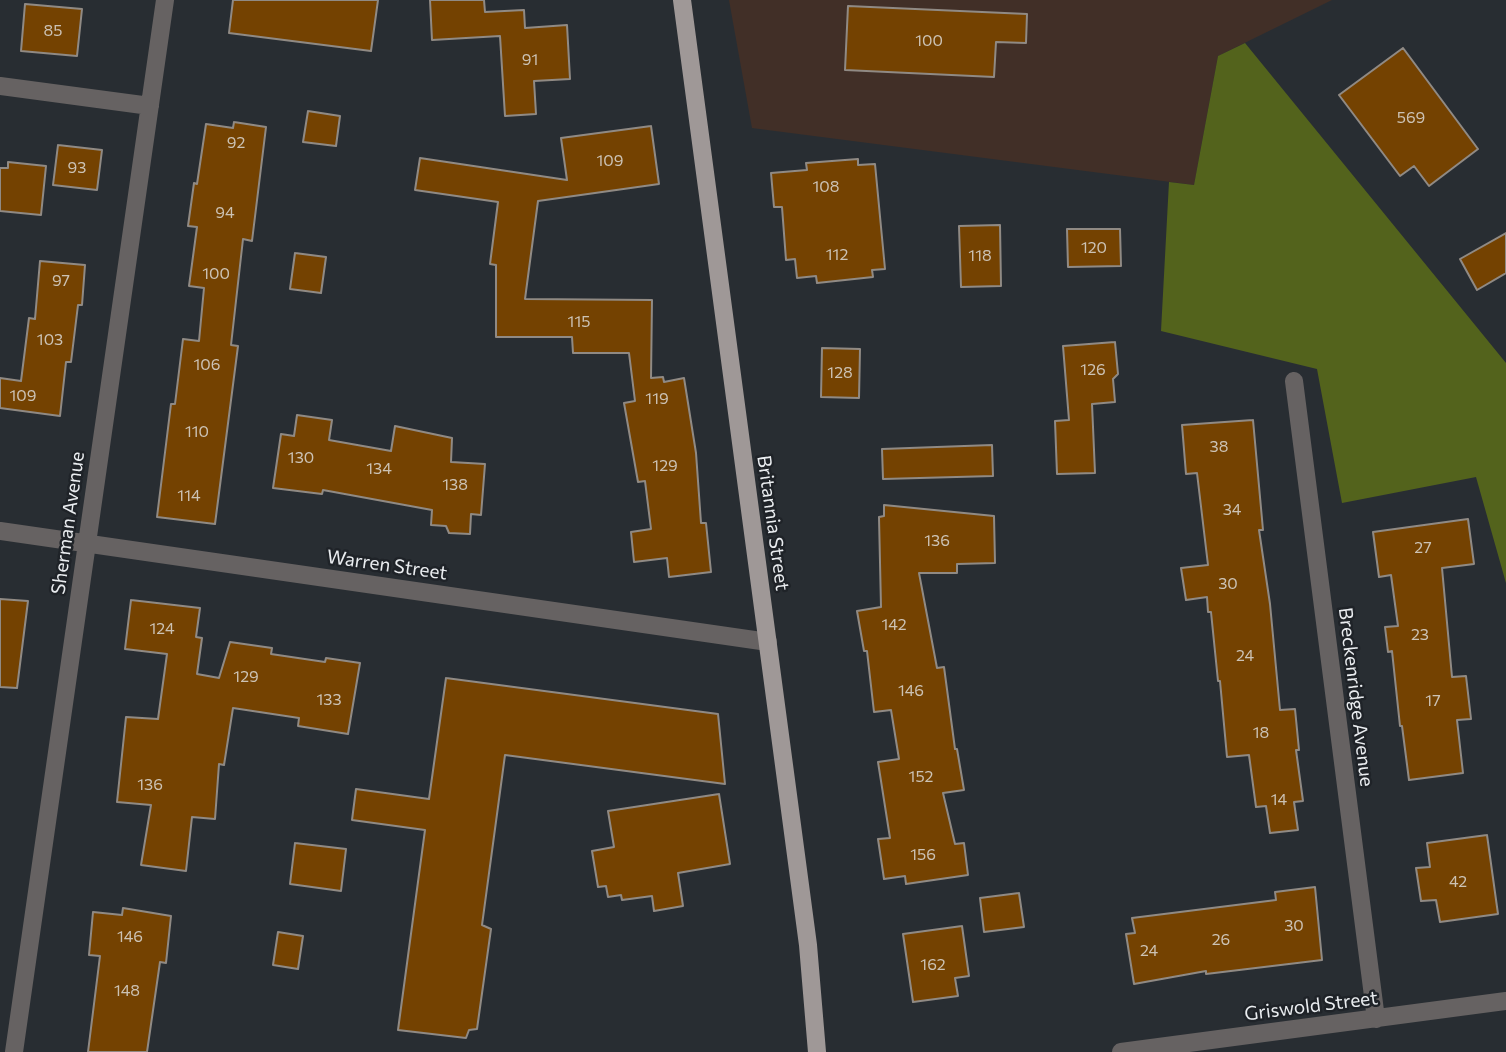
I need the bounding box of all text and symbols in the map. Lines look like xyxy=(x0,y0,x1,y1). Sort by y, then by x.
house number: 85 xyxy=(44,21,62,41)
house number: 100 xyxy=(915,31,943,51)
house number: 91 xyxy=(522,50,538,70)
house number: 569 xyxy=(1397,108,1425,128)
house number: 92 xyxy=(227,133,245,153)
house number: 109 xyxy=(597,151,623,171)
house number: 93 xyxy=(68,158,86,178)
house number: 108 xyxy=(813,177,839,197)
house number: 94 xyxy=(215,203,235,223)
house number: 120 xyxy=(1081,238,1107,258)
house number: 112 xyxy=(826,245,848,265)
house number: 118 xyxy=(968,246,992,266)
house number: 100 xyxy=(202,264,230,284)
house number: 97 xyxy=(52,271,70,291)
house number: 115 xyxy=(568,312,590,332)
house number: 103 xyxy=(37,330,63,350)
house number: 106 xyxy=(194,355,220,375)
house number: 126 xyxy=(1080,360,1106,380)
house number: 128 xyxy=(827,363,853,383)
house number: 109 xyxy=(10,386,36,406)
house number: 119 xyxy=(645,389,669,409)
house number: 110 xyxy=(185,422,209,442)
house number: 38 xyxy=(1210,437,1228,457)
house number: 130 xyxy=(288,448,314,468)
street label: Sherman Avenue xyxy=(47,450,89,596)
street label: Britannia Street xyxy=(752,454,794,592)
house number: 129 xyxy=(652,456,678,476)
house number: 134 xyxy=(366,459,392,479)
house number: 138 xyxy=(442,475,468,495)
house number: 114 xyxy=(177,486,201,506)
house number: 34 xyxy=(1223,500,1241,520)
house number: 136 xyxy=(924,531,950,551)
house number: 27 xyxy=(1414,538,1432,558)
street label: Warren Street xyxy=(325,545,449,585)
house number: 30 xyxy=(1218,574,1238,594)
street label: Breckenridge Avenue xyxy=(1334,606,1378,788)
house number: 142 xyxy=(881,615,907,635)
house number: 124 xyxy=(149,619,175,639)
house number: 23 xyxy=(1411,625,1429,645)
house number: 24 xyxy=(1236,646,1254,666)
house number: 129 xyxy=(233,667,259,687)
house number: 146 xyxy=(898,681,924,701)
house number: 133 xyxy=(316,690,342,710)
house number: 17 xyxy=(1425,691,1441,711)
house number: 18 xyxy=(1253,723,1269,743)
house number: 152 xyxy=(909,767,933,787)
house number: 136 xyxy=(137,775,163,795)
house number: 14 xyxy=(1271,790,1287,810)
house number: 156 xyxy=(910,845,936,865)
house number: 42 xyxy=(1449,872,1467,892)
house number: 30 xyxy=(1284,916,1304,936)
house number: 146 xyxy=(117,927,143,947)
house number: 26 xyxy=(1212,930,1230,950)
house number: 24 xyxy=(1140,941,1158,961)
house number: 162 xyxy=(920,955,946,975)
house number: 148 xyxy=(114,981,140,1001)
street label: Griswold Street xyxy=(1243,987,1379,1025)

